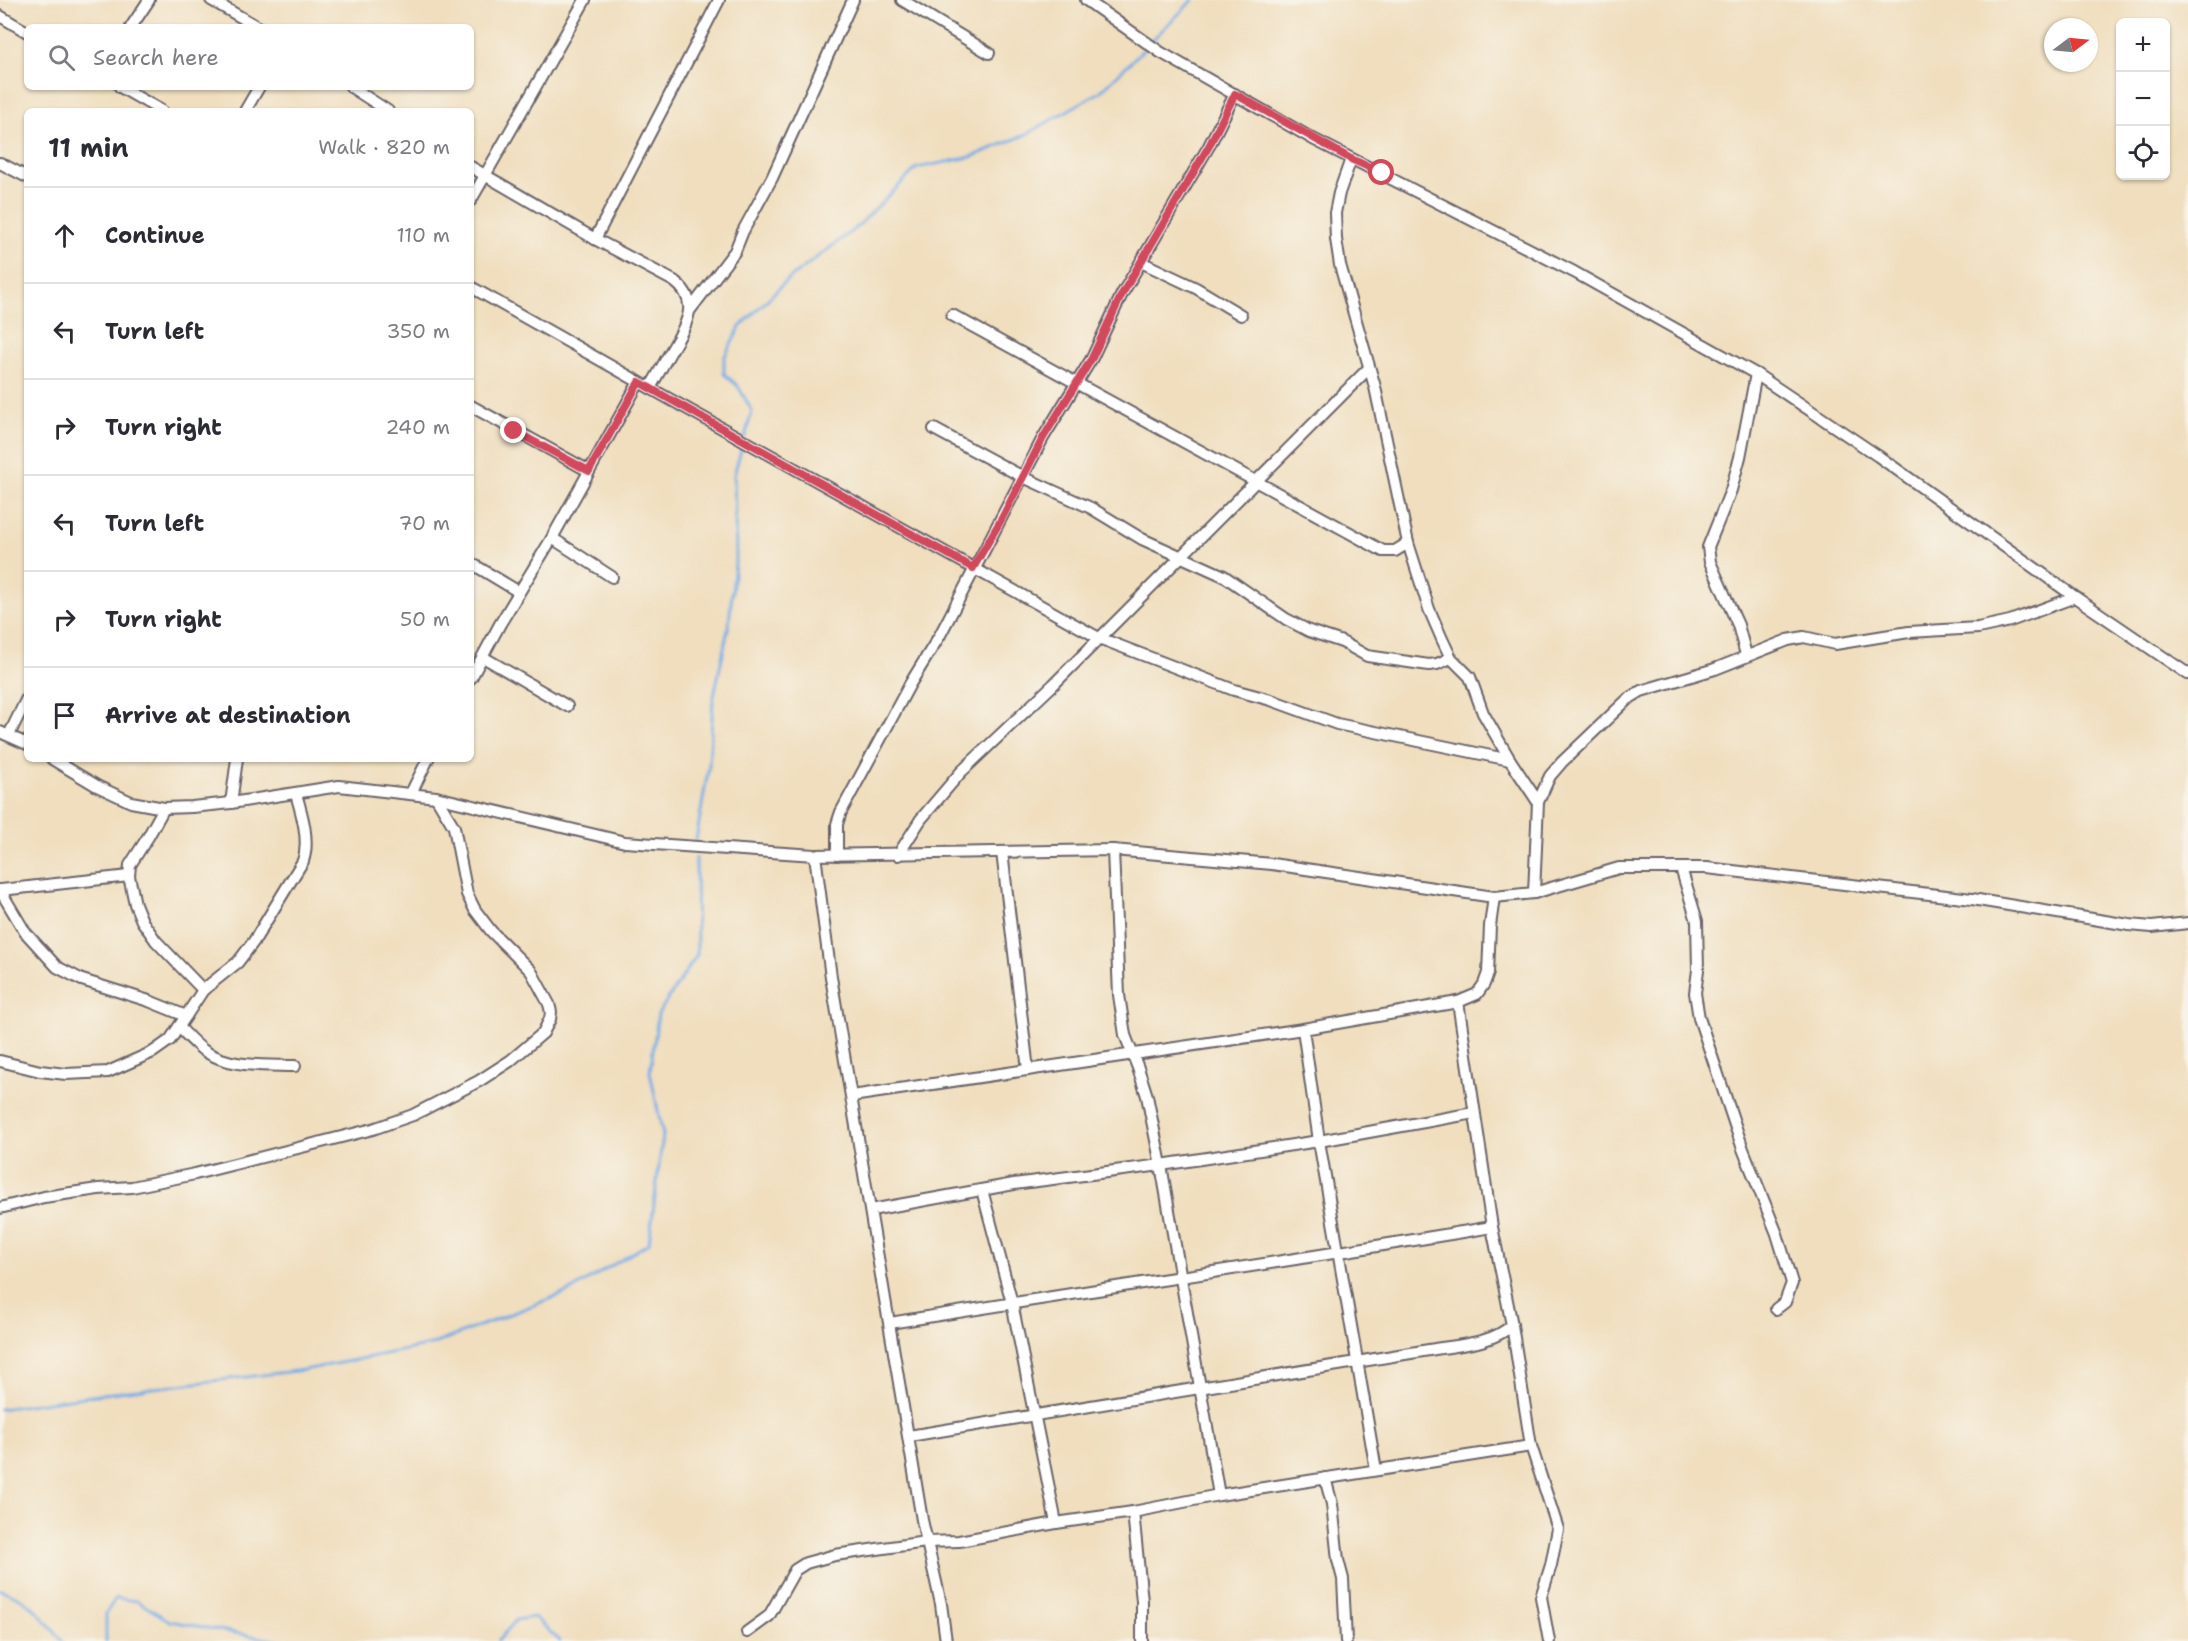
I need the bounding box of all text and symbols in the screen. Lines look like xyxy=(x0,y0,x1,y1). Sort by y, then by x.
north arrow xyxy=(2044,18,2098,72)
map controls xyxy=(2116,18,2170,180)
button: + xyxy=(2116,18,2170,72)
search box xyxy=(24,24,474,90)
icon: search xyxy=(45,41,78,74)
text: Search here xyxy=(93,43,219,72)
button: − xyxy=(2116,72,2170,126)
button: locate xyxy=(2116,126,2170,180)
text: 11 min xyxy=(48,130,129,165)
text: Walk · 820 m xyxy=(318,134,450,160)
route start xyxy=(1368,159,1394,185)
icon: ahead xyxy=(48,219,81,252)
text: Continue xyxy=(105,221,205,250)
text: 110 m xyxy=(396,222,450,248)
icon: left xyxy=(48,315,81,348)
text: Turn left xyxy=(105,317,204,346)
text: 350 m xyxy=(386,318,450,344)
icon: right xyxy=(48,411,81,444)
text: Turn right xyxy=(105,413,222,442)
text: 240 m xyxy=(385,414,450,440)
route end xyxy=(500,417,526,443)
icon: left xyxy=(48,507,81,540)
text: Turn left xyxy=(105,509,204,538)
text: 70 m xyxy=(398,510,450,536)
icon: right xyxy=(48,603,81,636)
text: Turn right xyxy=(105,605,222,634)
text: 50 m xyxy=(400,606,450,632)
icon: arrive xyxy=(48,699,81,732)
text: Arrive at destination xyxy=(105,701,351,730)

